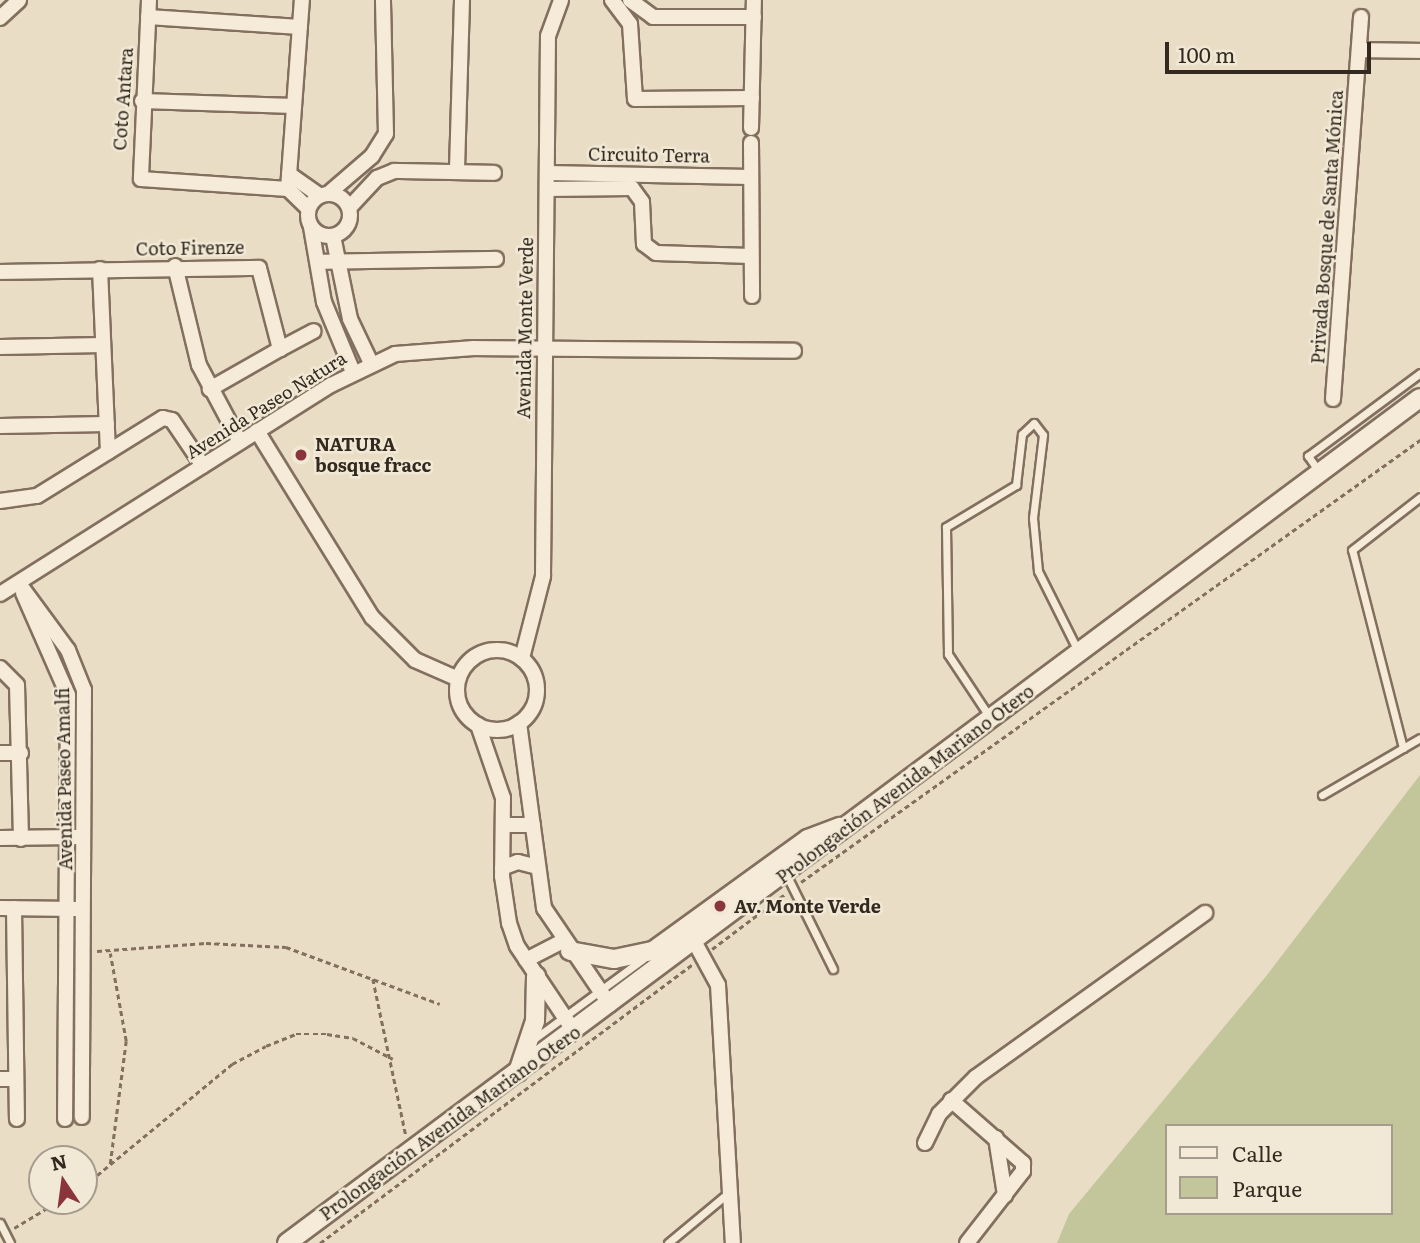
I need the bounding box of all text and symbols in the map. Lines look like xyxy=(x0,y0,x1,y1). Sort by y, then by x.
scale bar xyxy=(1168,28,1374,72)
text: 100 m xyxy=(1178,38,1235,69)
street label: Coto Antara xyxy=(109,47,137,151)
street label: Privada Bosque de Santa Mónica xyxy=(1307,89,1347,365)
street label: Circuito Terra xyxy=(588,143,710,167)
street label: Coto Firenze xyxy=(135,236,245,260)
street label: Avenida Monte Verde xyxy=(513,237,537,419)
street label: Avenida Paseo Natura xyxy=(182,347,350,463)
place label: NATURA bosque fracc xyxy=(315,434,431,476)
marker: NATURA bosque fracc xyxy=(293,447,309,463)
street label: Prolongación Avenida Mariano Otero xyxy=(772,680,1038,888)
street label: Avenida Paseo Amalfi xyxy=(52,687,76,871)
place label: Av. Monte Verde xyxy=(734,895,881,917)
marker: Av. Monte Verde xyxy=(712,898,728,914)
street label: Prolongación Avenida Mariano Otero xyxy=(315,1021,585,1225)
legend xyxy=(1164,1124,1392,1215)
text: Calle xyxy=(1232,1137,1283,1168)
north arrow xyxy=(28,1145,98,1215)
text: N xyxy=(48,1146,70,1177)
text: Parque xyxy=(1232,1172,1302,1203)

